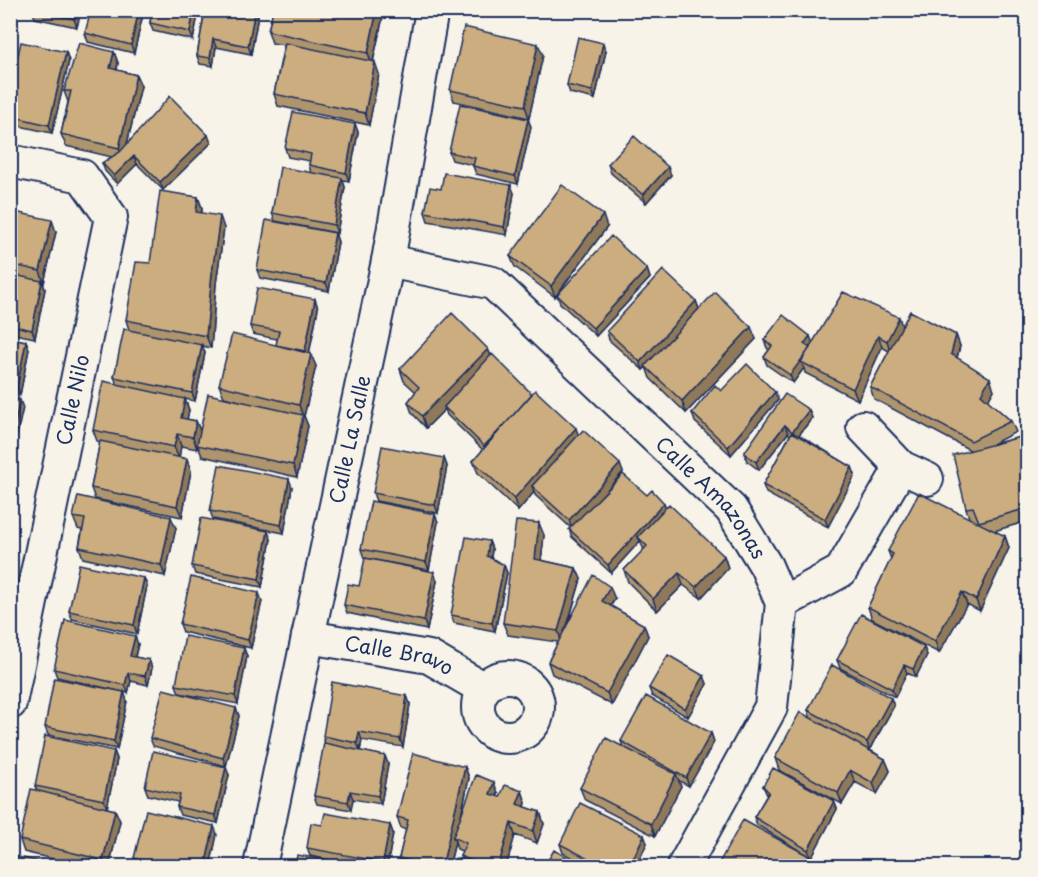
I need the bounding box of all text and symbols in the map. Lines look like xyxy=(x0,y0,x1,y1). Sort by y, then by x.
street label: Calle Nilo xyxy=(48,352,96,448)
street label: Calle La Salle xyxy=(321,372,377,506)
street label: Calle Amazonas xyxy=(649,429,774,564)
street label: Calle Bravo xyxy=(343,627,460,682)

